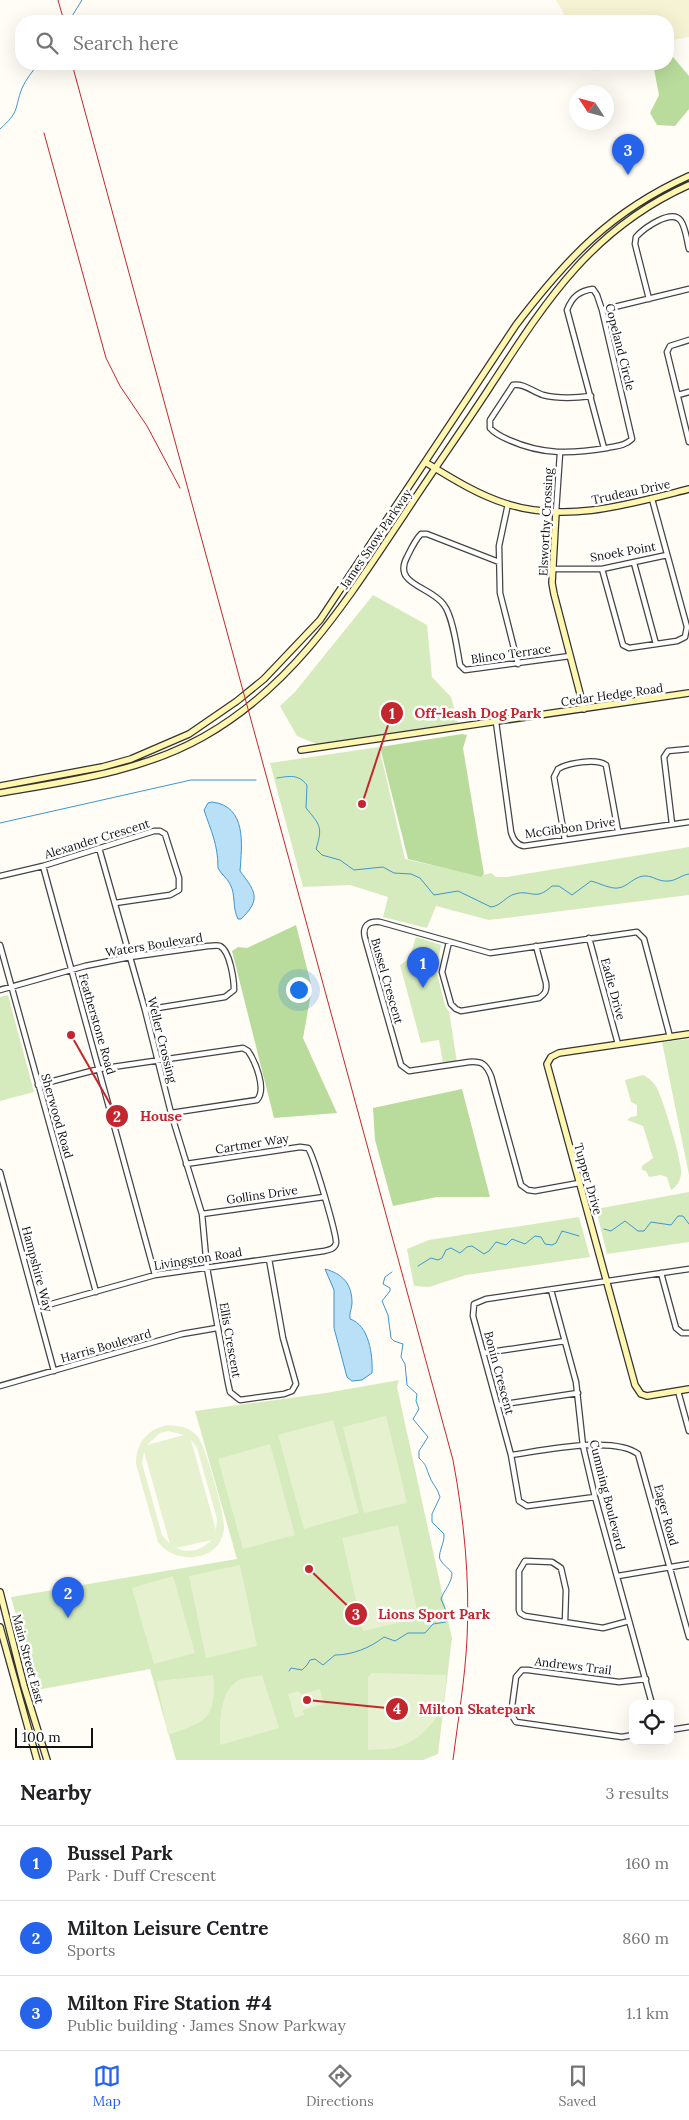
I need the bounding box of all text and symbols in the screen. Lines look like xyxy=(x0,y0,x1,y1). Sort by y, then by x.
search box xyxy=(15,15,674,70)
icon: search xyxy=(33,29,61,57)
text: Search here xyxy=(73,31,179,55)
north arrow xyxy=(569,85,614,130)
pin: 3 xyxy=(612,134,644,175)
street label: Copeland Circle xyxy=(602,302,639,392)
street label: Elsworthy Crossing xyxy=(535,467,556,576)
street label: Trudeau Drive xyxy=(590,476,672,507)
street label: James Snow Parkway xyxy=(336,485,415,592)
street label: Snoek Point xyxy=(589,538,657,565)
street label: Blinco Terrace xyxy=(470,640,552,667)
street label: Cedar Hedge Road xyxy=(560,680,664,709)
callout: Off-leash Dog Park xyxy=(379,699,551,728)
text: 1 xyxy=(389,704,395,723)
text: Off-leash Dog Park xyxy=(415,704,542,722)
street label: McGibbon Drive xyxy=(524,814,617,841)
street label: Alexander Crescent xyxy=(41,815,152,862)
street label: Waters Boulevard xyxy=(104,929,204,960)
street label: Bussel Crescent xyxy=(368,936,407,1026)
pin: 1 xyxy=(407,947,439,988)
street label: Eadie Drive xyxy=(598,956,629,1022)
street label: Featherstone Road xyxy=(76,972,119,1076)
your location xyxy=(286,977,312,1003)
street label: Weller Crossing xyxy=(145,995,181,1085)
street label: Sherwood Road xyxy=(38,1072,77,1160)
callout: House xyxy=(105,1102,191,1131)
text: 2 xyxy=(113,1107,121,1126)
text: House xyxy=(140,1107,182,1125)
street label: Cartmer Way xyxy=(214,1130,290,1157)
street label: Tupper Drive xyxy=(571,1141,606,1217)
street label: Gollins Drive xyxy=(225,1182,299,1207)
street label: Hampshire Way xyxy=(19,1224,56,1314)
street label: Livingston Road xyxy=(153,1244,243,1273)
street label: Ellis Crescent xyxy=(216,1301,245,1379)
street label: Harris Boulevard xyxy=(59,1325,153,1366)
street label: Bonin Crescent xyxy=(481,1329,518,1417)
street label: Cumming Boulevard xyxy=(587,1438,628,1552)
street label: Eager Road xyxy=(651,1483,682,1547)
pin: 2 xyxy=(52,1577,84,1618)
callout: Lions Sport Park xyxy=(343,1600,501,1629)
text: 3 xyxy=(352,1605,360,1624)
text: Lions Sport Park xyxy=(378,1605,491,1623)
street label: Main Street East xyxy=(9,1612,48,1706)
street label: Andrews Trail xyxy=(533,1653,612,1678)
callout: Milton Skatepark xyxy=(384,1695,546,1724)
text: 4 xyxy=(393,1699,401,1718)
text: Milton Skatepark xyxy=(419,1700,536,1718)
map controls xyxy=(629,1700,674,1745)
button: locate xyxy=(629,1700,674,1745)
scale bar xyxy=(15,1725,92,1748)
text: 100 m xyxy=(22,1728,61,1746)
text: Nearby xyxy=(20,1779,91,1806)
text: 3 results xyxy=(605,1783,669,1803)
text: Bussel Park xyxy=(67,1841,173,1865)
text: 1 xyxy=(33,1853,39,1873)
text: 160 m xyxy=(625,1853,669,1873)
text: Park · Duff Crescent xyxy=(67,1865,216,1885)
text: Milton Leisure Centre xyxy=(67,1916,268,1940)
text: 2 xyxy=(32,1928,40,1948)
text: 860 m xyxy=(622,1928,669,1948)
text: Sports xyxy=(67,1940,116,1960)
text: Milton Fire Station #4 xyxy=(67,1991,272,2015)
text: 3 xyxy=(32,2003,40,2023)
text: 1.1 km xyxy=(626,2003,669,2023)
text: Public building · James Snow Parkway xyxy=(67,2015,346,2035)
tab: Map xyxy=(92,2062,121,2110)
tab: Directions xyxy=(306,2062,374,2110)
tab: Saved xyxy=(559,2062,597,2110)

